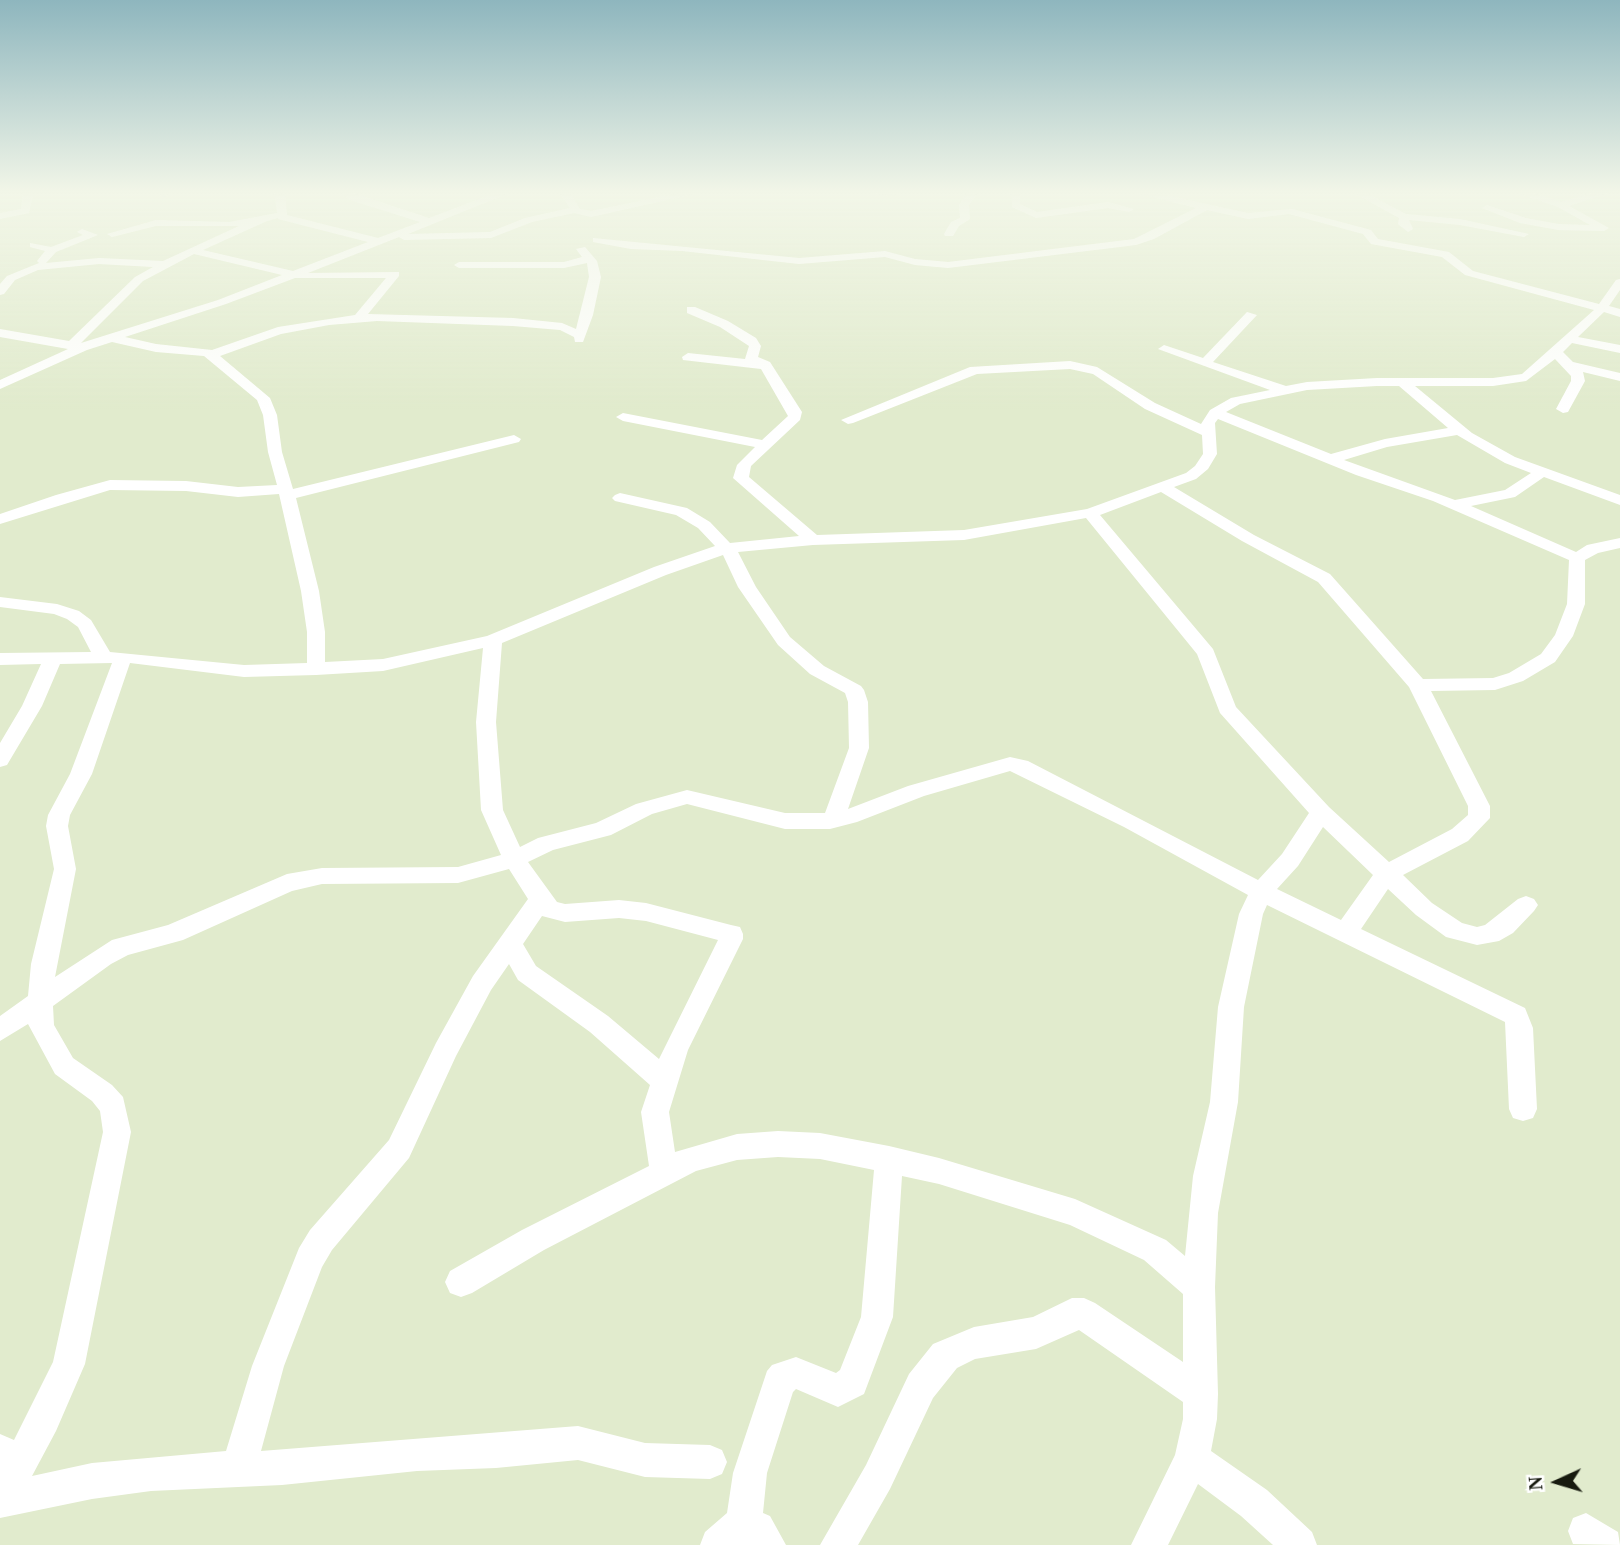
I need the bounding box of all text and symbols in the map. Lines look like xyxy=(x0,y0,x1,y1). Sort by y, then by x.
north arrow xyxy=(1522,1447,1592,1517)
text: N xyxy=(1525,1476,1547,1491)

